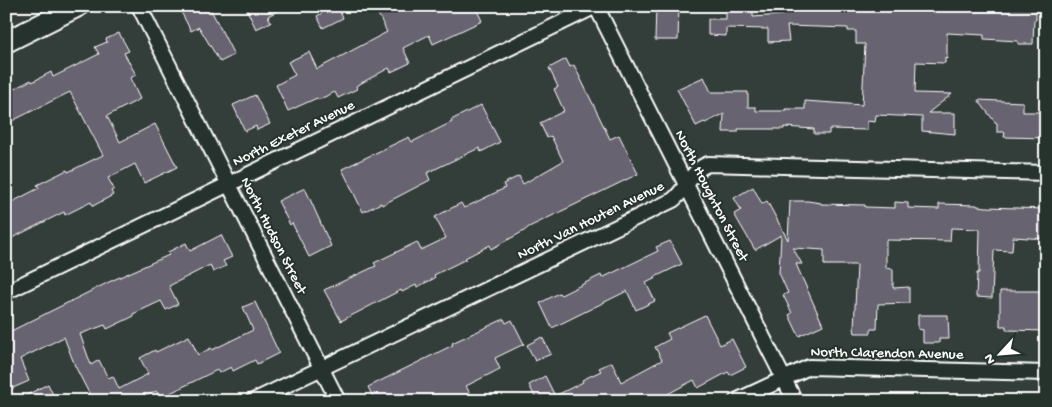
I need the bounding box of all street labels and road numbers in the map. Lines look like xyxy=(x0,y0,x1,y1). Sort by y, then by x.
street label: North Exeter Avenue xyxy=(230,97,358,171)
street label: North Houghton Street xyxy=(670,127,753,266)
street label: North Hudson Street xyxy=(236,174,311,299)
street label: North Van Houten Avenue xyxy=(515,178,668,264)
street label: North Clarendon Avenue xyxy=(810,344,964,364)

